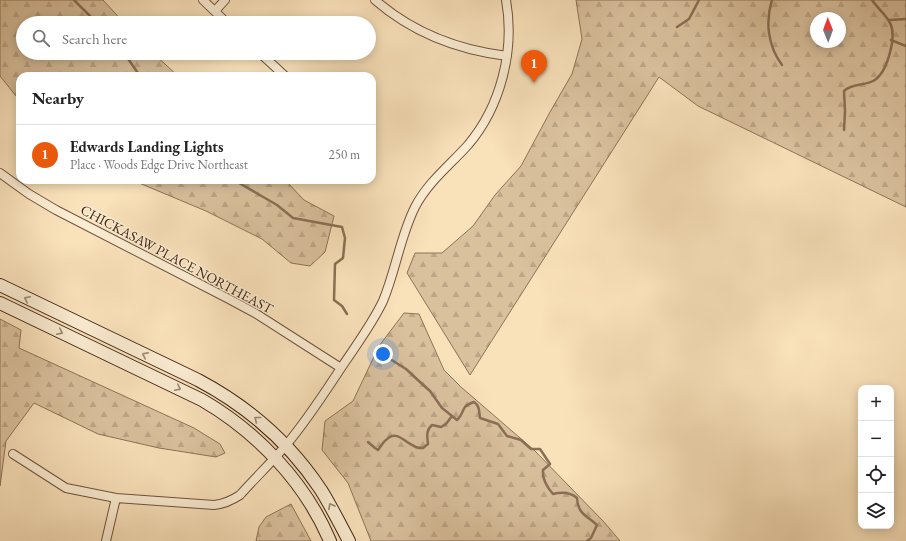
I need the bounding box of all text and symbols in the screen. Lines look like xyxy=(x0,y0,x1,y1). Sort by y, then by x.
north arrow xyxy=(810,12,846,48)
search box xyxy=(16,16,376,60)
icon: search xyxy=(30,27,52,49)
text: Search here xyxy=(62,29,127,48)
pin: 1 xyxy=(521,50,547,83)
text: Nearby xyxy=(32,87,84,109)
text: Edwards Landing Lights xyxy=(70,137,223,156)
text: 1 xyxy=(42,146,48,163)
text: 250 m xyxy=(329,146,360,163)
text: Place · Woods Edge Drive Northeast xyxy=(70,156,248,173)
street label: CHICKASAW PLACE NORTHEAST xyxy=(78,200,277,318)
one-way arrow xyxy=(24,296,32,304)
one-way arrow xyxy=(56,327,64,335)
your location xyxy=(373,344,393,364)
one-way arrow xyxy=(141,352,149,360)
one-way arrow xyxy=(173,383,181,391)
map controls xyxy=(858,385,894,529)
button: + xyxy=(858,385,894,421)
one-way arrow xyxy=(254,417,262,424)
button: − xyxy=(858,421,894,457)
button: locate xyxy=(858,457,894,493)
button: layers xyxy=(858,493,894,529)
one-way arrow xyxy=(328,503,335,510)

